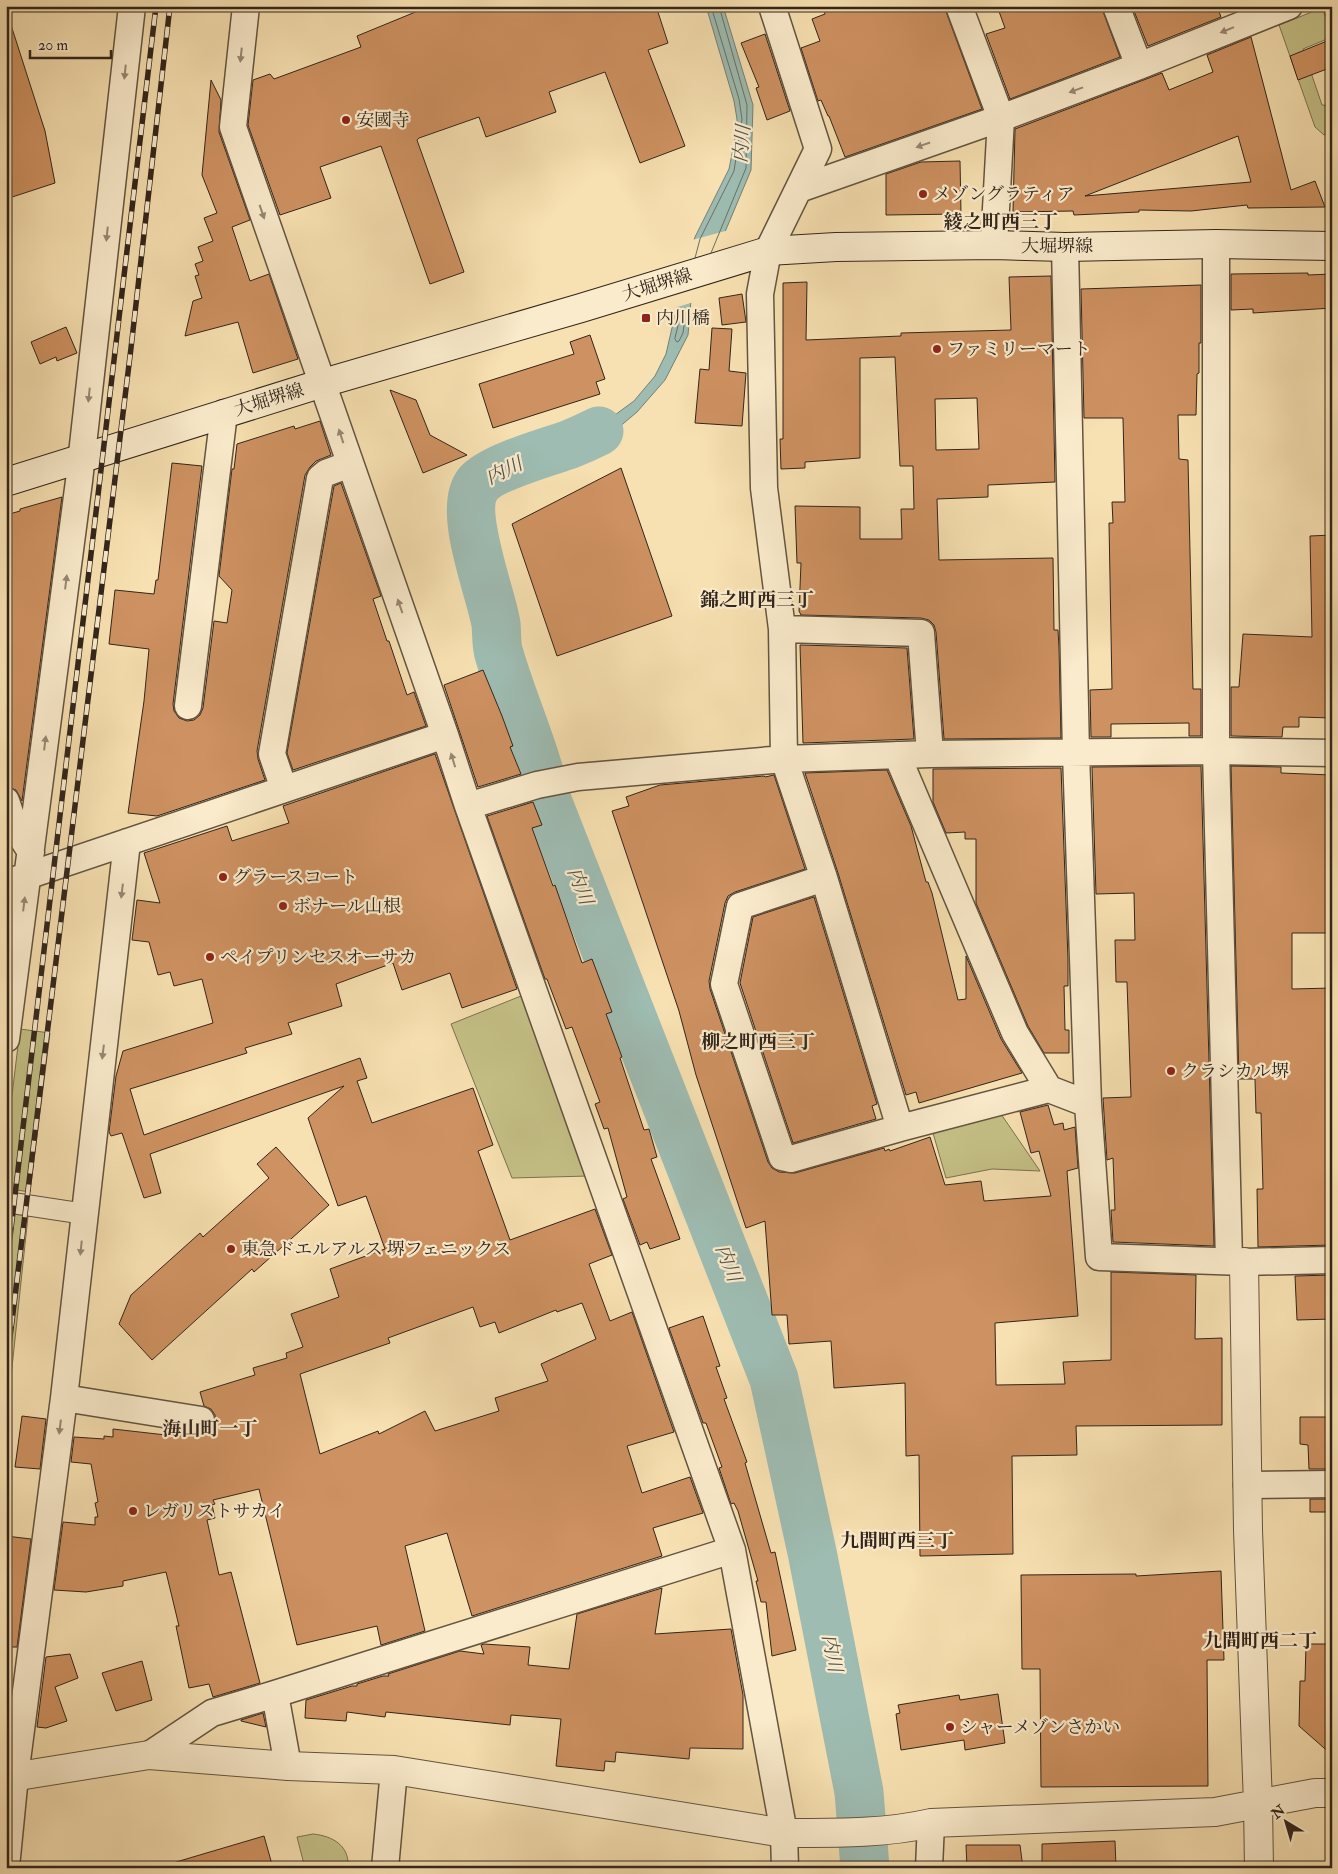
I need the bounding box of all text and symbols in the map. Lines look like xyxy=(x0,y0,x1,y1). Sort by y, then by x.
one-way arrow xyxy=(1220,27,1234,35)
scale bar xyxy=(30,28,111,60)
text: 20 m xyxy=(38,36,68,55)
one-way arrow xyxy=(237,47,245,63)
one-way arrow xyxy=(121,64,129,80)
one-way arrow xyxy=(1068,86,1083,94)
place label: 安國寺 xyxy=(356,109,410,132)
marker: 安國寺 xyxy=(340,114,352,126)
water label: 内川 xyxy=(728,122,756,164)
one-way arrow xyxy=(916,142,931,149)
place label: メゾングラティア xyxy=(933,183,1075,206)
marker: メゾングラティア xyxy=(917,188,929,200)
one-way arrow xyxy=(258,205,266,220)
district label: 綾之町西三丁 xyxy=(944,210,1058,234)
one-way arrow xyxy=(103,226,111,242)
street label: 大堀堺線 xyxy=(1021,235,1093,258)
street label: 大堀堺線 xyxy=(619,263,695,307)
place label: 内川橋 xyxy=(656,307,710,330)
marker: 内川橋 xyxy=(640,312,652,324)
place label: ファミリーマート xyxy=(947,338,1091,361)
marker: ファミリーマート xyxy=(931,343,943,355)
street label: 大堀堺線 xyxy=(231,378,307,422)
one-way arrow xyxy=(85,387,93,403)
one-way arrow xyxy=(337,428,345,443)
water label: 内川 xyxy=(482,451,528,490)
one-way arrow xyxy=(62,574,70,590)
district label: 錦之町西三丁 xyxy=(700,588,814,612)
one-way arrow xyxy=(396,598,404,613)
one-way arrow xyxy=(41,735,49,751)
one-way arrow xyxy=(449,752,457,767)
water label: 内川 xyxy=(562,864,599,910)
place label: グラースコート xyxy=(233,866,358,889)
marker: グラースコート xyxy=(217,871,229,883)
one-way arrow xyxy=(118,883,126,899)
place label: ボナール山根 xyxy=(293,895,401,918)
one-way arrow xyxy=(20,896,28,912)
marker: ボナール山根 xyxy=(277,900,289,912)
place label: ペイプリンセスオーサカ xyxy=(220,946,416,969)
marker: ペイプリンセスオーサカ xyxy=(204,951,216,963)
district label: 柳之町西三丁 xyxy=(701,1030,815,1054)
one-way arrow xyxy=(99,1045,107,1061)
place label: クラシカル堺 xyxy=(1181,1060,1289,1083)
marker: クラシカル堺 xyxy=(1165,1065,1177,1077)
place label: 東急ドエルアルス 堺フェニックス xyxy=(241,1238,511,1261)
one-way arrow xyxy=(77,1241,85,1257)
water label: 内川 xyxy=(710,1241,747,1287)
marker: 東急ドエルアルス 堺フェニックス xyxy=(225,1243,237,1255)
district label: 海山町一丁 xyxy=(162,1417,258,1441)
one-way arrow xyxy=(56,1420,64,1436)
place label: レガリストサカイ xyxy=(143,1500,286,1523)
marker: レガリストサカイ xyxy=(127,1505,139,1517)
district label: 九間町西三丁 xyxy=(840,1529,954,1553)
district label: 九間町西二丁 xyxy=(1203,1629,1317,1653)
water label: 内川 xyxy=(817,1632,848,1676)
place label: シャーメゾンさかい xyxy=(960,1716,1120,1739)
marker: シャーメゾンさかい xyxy=(944,1721,956,1733)
north arrow xyxy=(1260,1796,1310,1846)
text: N xyxy=(1267,1801,1289,1823)

